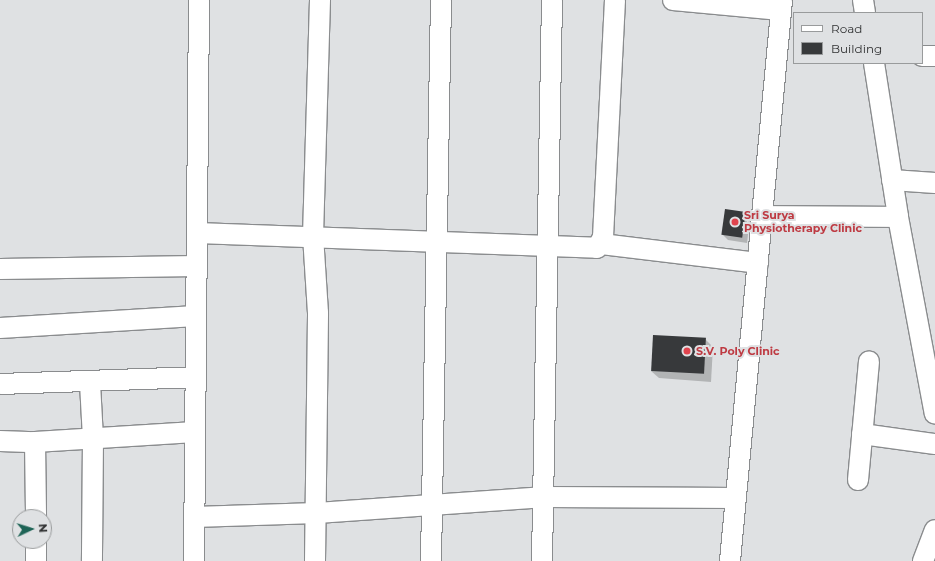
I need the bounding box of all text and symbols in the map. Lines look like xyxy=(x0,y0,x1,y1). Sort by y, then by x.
legend xyxy=(793,12,923,64)
text: Road xyxy=(831,21,862,36)
text: Building xyxy=(831,41,882,56)
place label: Sri Surya Physiotherapy Clinic xyxy=(744,209,862,235)
marker: Sri Surya Physiotherapy Clinic xyxy=(729,216,741,228)
place label: S.V. Poly Clinic xyxy=(696,344,780,358)
marker: S.V. Poly Clinic xyxy=(681,345,693,357)
north arrow xyxy=(12,509,52,549)
text: N xyxy=(36,523,50,533)

